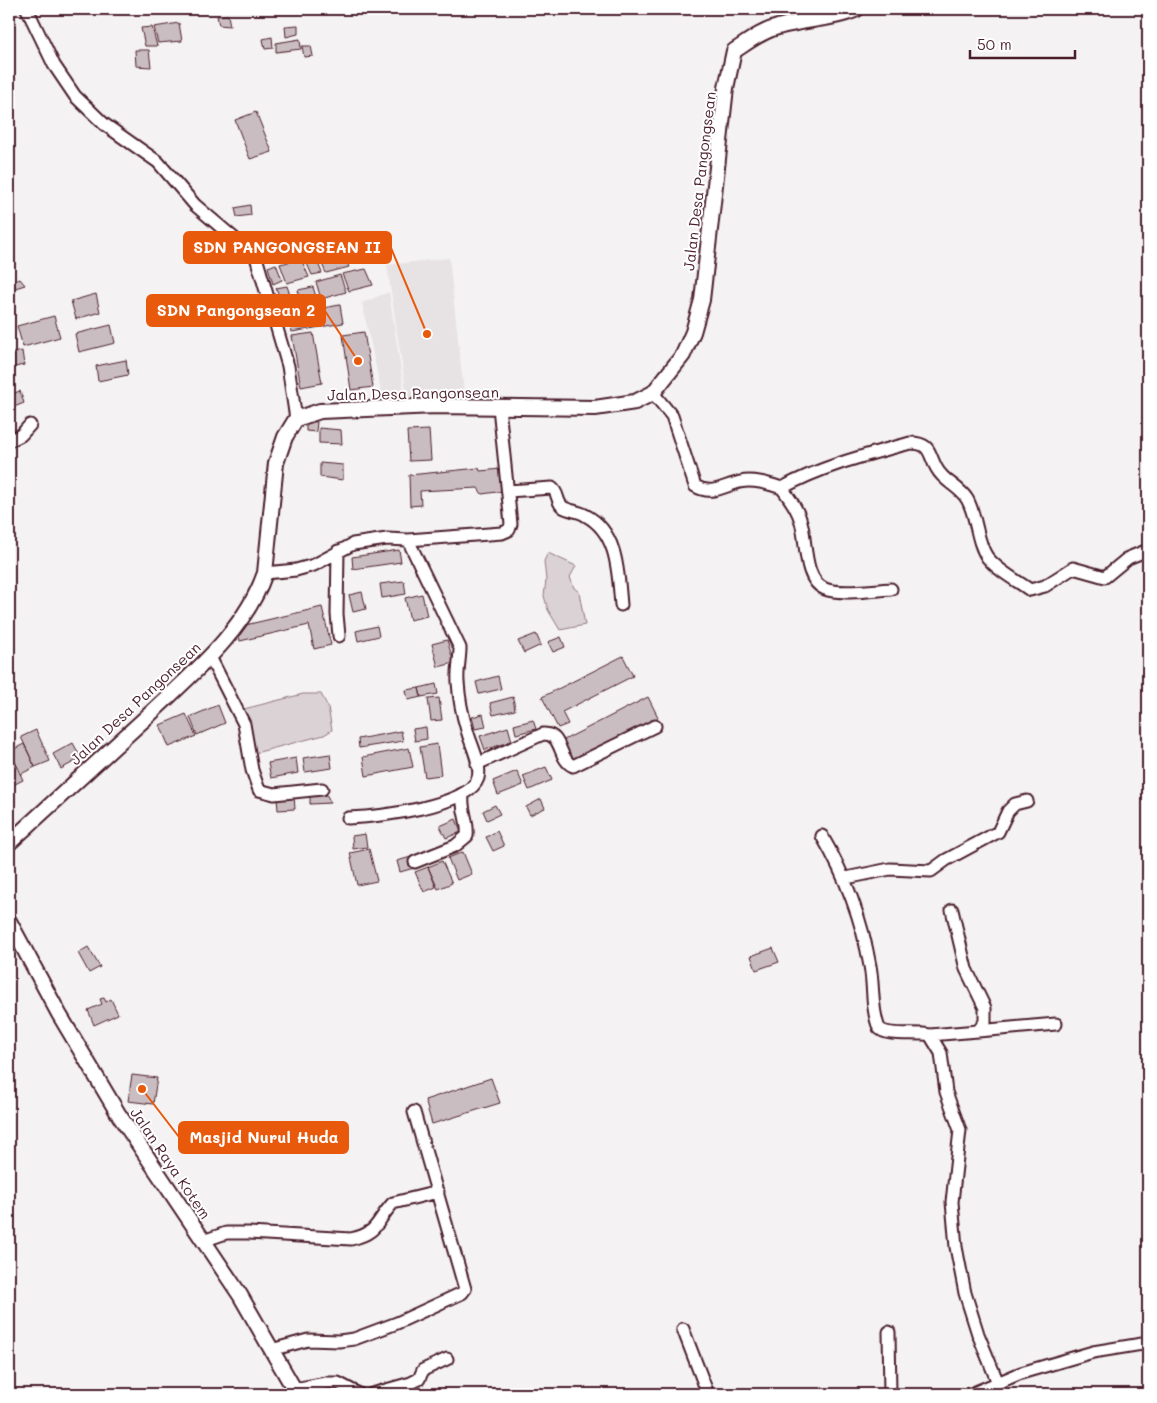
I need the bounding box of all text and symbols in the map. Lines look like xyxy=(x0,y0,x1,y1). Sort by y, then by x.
scale bar xyxy=(970,28,1074,60)
text: 50 m xyxy=(977,34,1012,54)
street label: Jalan Desa Pangongsean xyxy=(678,90,720,272)
callout: SDN PANGONGSEAN II xyxy=(184,232,391,263)
text: SDN PANGONGSEAN II xyxy=(193,236,381,257)
callout: SDN Pangongsean 2 xyxy=(147,295,325,326)
text: SDN Pangongsean 2 xyxy=(157,299,315,320)
street label: Jalan Desa Pangonsean xyxy=(327,382,499,404)
street label: Jalan Desa Pangonsean xyxy=(65,637,205,769)
street label: Jalan Raya Kotem xyxy=(126,1103,216,1223)
callout: Masjid Nurul Huda xyxy=(179,1122,348,1153)
text: Masjid Nurul Huda xyxy=(189,1126,339,1147)

